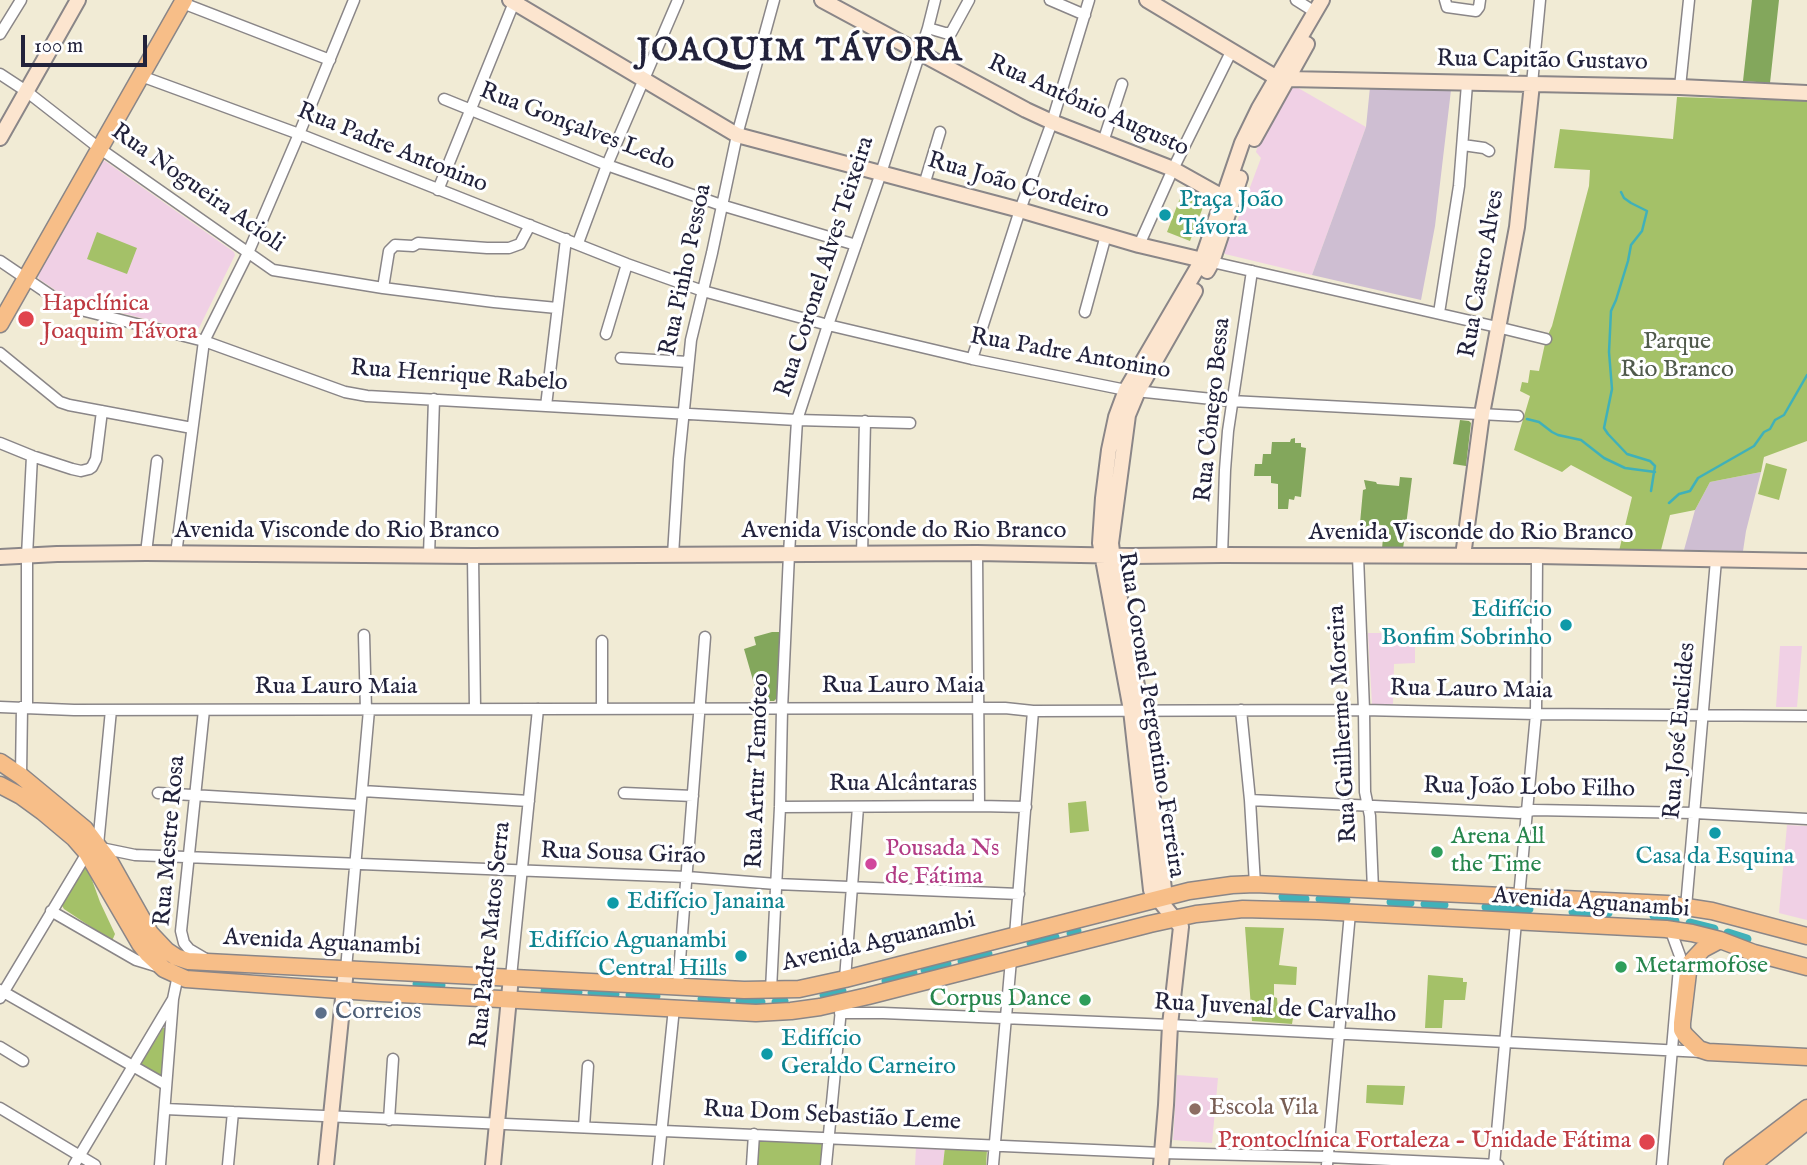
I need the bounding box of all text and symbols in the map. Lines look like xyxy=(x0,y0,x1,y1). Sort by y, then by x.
scale bar xyxy=(24,21,150,65)
text: 100 m xyxy=(34,33,83,60)
district label: JOAQUIM TÁVORA xyxy=(638,34,962,72)
street label: Rua Capitão Gustavo xyxy=(1436,46,1648,78)
street label: Rua Antônio Augusto xyxy=(983,50,1193,164)
street label: Rua Gonçalves Ledo xyxy=(475,77,679,179)
street label: Rua Padre Antonino xyxy=(292,98,492,200)
street label: Rua Nogueira Acioli xyxy=(105,118,289,260)
street label: Rua Coronel Alves Teixeira xyxy=(770,133,882,401)
street label: Rua João Cordeiro xyxy=(924,147,1112,227)
street label: Rua Pinho Pessoa xyxy=(655,181,719,359)
place label: Praça João Távora xyxy=(1179,187,1283,243)
street label: Rua Castro Alves xyxy=(1454,188,1512,360)
marker: Praça João Távora xyxy=(1157,207,1173,223)
place label: Hapclínica Joaquim Távora xyxy=(42,291,198,347)
marker: Hapclínica Joaquim Távora xyxy=(16,309,36,329)
street label: Rua Cônego Bessa xyxy=(1190,316,1238,504)
street label: Rua Padre Antonino xyxy=(968,323,1172,387)
park label: Parque Rio Branco xyxy=(1620,329,1734,385)
street label: Rua Henrique Rabelo xyxy=(349,355,569,399)
street label: Avenida Visconde do Rio Branco xyxy=(175,518,499,546)
street label: Avenida Visconde do Rio Branco xyxy=(742,518,1066,546)
street label: Avenida Visconde do Rio Branco xyxy=(1309,520,1633,548)
street label: Rua Coronel Pergentino Ferreira xyxy=(1110,550,1190,880)
place label: Edifício Bonfim Sobrinho xyxy=(1381,597,1552,653)
street label: Rua Guilherme Moreira xyxy=(1323,604,1365,844)
marker: Edifício Bonfim Sobrinho xyxy=(1558,617,1574,633)
street label: Rua José Euclides xyxy=(1659,641,1703,821)
street label: Rua Artur Temóteo xyxy=(741,673,777,869)
street label: Rua Lauro Maia xyxy=(822,673,984,701)
street label: Rua Lauro Maia xyxy=(255,674,417,702)
street label: Rua Lauro Maia xyxy=(1389,675,1553,707)
street label: Rua Mestre Rosa xyxy=(149,754,193,928)
street label: Rua Alcântaras xyxy=(829,771,977,799)
street label: Rua João Lobo Filho xyxy=(1423,773,1635,805)
street label: Rua Padre Matos Serra xyxy=(466,821,518,1049)
place label: Arena All the Time xyxy=(1451,824,1545,880)
marker: Casa da Esquina xyxy=(1707,825,1723,841)
place label: Pousada Ns de Fátima xyxy=(885,836,999,892)
street label: Rua Sousa Girão xyxy=(540,838,706,872)
marker: Arena All the Time xyxy=(1429,844,1445,860)
place label: Casa da Esquina xyxy=(1636,844,1794,872)
marker: Pousada Ns de Fátima xyxy=(863,856,879,872)
street label: Avenida Aguanambi xyxy=(1491,883,1691,925)
place label: Edifício Janaina xyxy=(627,889,785,917)
marker: Edifício Janaina xyxy=(605,895,621,911)
street label: Avenida Aguanambi xyxy=(780,907,978,979)
street label: Avenida Aguanambi xyxy=(223,924,421,964)
place label: Edifício Aguanambi Central Hills xyxy=(529,928,727,984)
marker: Edifício Aguanambi Central Hills xyxy=(733,948,749,964)
place label: Metarmofose xyxy=(1635,953,1768,981)
marker: Metarmofose xyxy=(1613,959,1629,975)
place label: Corpus Dance xyxy=(929,986,1071,1014)
street label: Rua Juvenal de Carvalho xyxy=(1153,989,1397,1031)
marker: Corpus Dance xyxy=(1077,992,1093,1008)
place label: Correios xyxy=(335,999,421,1027)
marker: Correios xyxy=(313,1005,329,1021)
place label: Edifício Geraldo Carneiro xyxy=(781,1026,956,1082)
marker: Edifício Geraldo Carneiro xyxy=(759,1046,775,1062)
place label: Escola Vila xyxy=(1209,1095,1318,1123)
street label: Rua Dom Sebastião Leme xyxy=(702,1096,962,1138)
marker: Escola Vila xyxy=(1187,1101,1203,1117)
place label: Prontoclínica Fortaleza - Unidade Fátima xyxy=(1218,1128,1631,1156)
marker: Prontoclínica Fortaleza - Unidade Fátima xyxy=(1637,1132,1657,1152)

